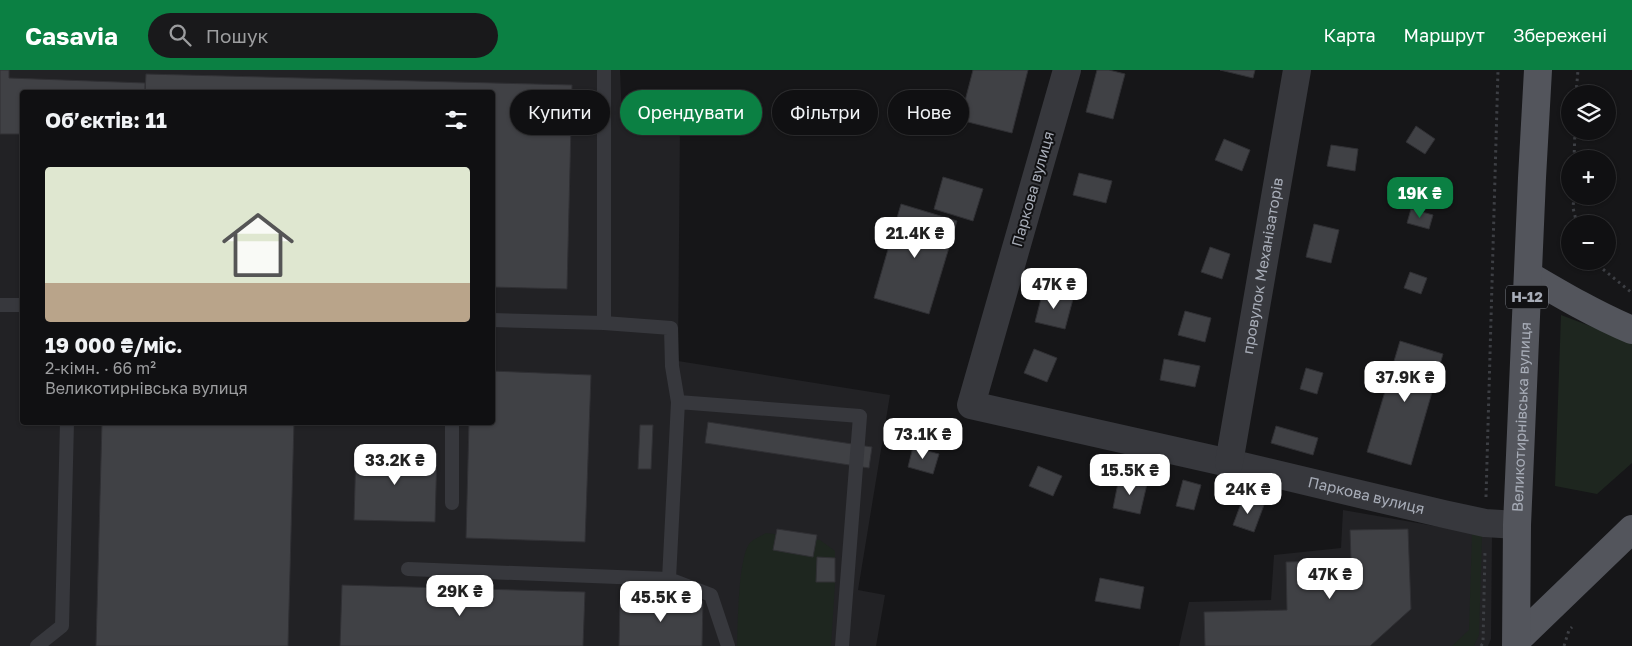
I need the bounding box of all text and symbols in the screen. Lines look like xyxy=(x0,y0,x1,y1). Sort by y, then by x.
search box xyxy=(148,13,498,58)
text: Casavia xyxy=(25,21,118,50)
icon: search xyxy=(166,21,194,49)
text: Пошук xyxy=(206,24,268,47)
text: Карта xyxy=(1323,24,1376,46)
text: Маршрут xyxy=(1404,24,1485,46)
text: Збережені xyxy=(1513,24,1607,46)
map controls xyxy=(1561,85,1616,270)
button: layers xyxy=(1561,85,1616,140)
chip: Купити xyxy=(510,90,610,135)
chip: Орендувати xyxy=(620,90,762,135)
chip: Фільтри xyxy=(772,90,878,135)
chip: Нове xyxy=(888,90,969,135)
icon: filters xyxy=(442,106,470,134)
text: Об’єктів: 11 xyxy=(45,107,167,133)
street label: Паркова вулиця xyxy=(1007,129,1057,248)
button: + xyxy=(1561,150,1616,205)
street label: провулок Механізаторів xyxy=(1238,176,1286,356)
pin: 19K ₴ xyxy=(1385,176,1455,219)
text: 19K ₴ xyxy=(1398,183,1442,203)
icon: home xyxy=(213,200,303,290)
button: − xyxy=(1561,215,1616,270)
pin: 21.4K ₴ xyxy=(869,216,961,259)
text: 21.4K ₴ xyxy=(886,223,944,243)
pin: 47K ₴ xyxy=(1019,268,1089,310)
text: 47K ₴ xyxy=(1032,274,1076,294)
road number: Н-12 xyxy=(1506,286,1548,308)
street label: Великотирнівська вулиця xyxy=(1508,322,1534,512)
text: 19 000 ₴/міс. xyxy=(45,332,183,358)
text: 2-кімн. · 66 m² xyxy=(45,358,156,378)
pin: 37.9K ₴ xyxy=(1359,360,1451,403)
text: 37.9K ₴ xyxy=(1375,367,1435,387)
text: Великотирнівська вулиця xyxy=(45,378,248,398)
pin: 73.1K ₴ xyxy=(877,418,969,460)
text: 73.1K ₴ xyxy=(894,424,952,444)
pin: 33.2K ₴ xyxy=(349,444,441,486)
text: 33.2K ₴ xyxy=(365,450,425,470)
pin: 15.5K ₴ xyxy=(1084,454,1176,496)
text: 15.5K ₴ xyxy=(1101,460,1159,480)
pin: 24K ₴ xyxy=(1213,472,1283,515)
street label: Паркова вулиця xyxy=(1306,472,1427,517)
text: 24K ₴ xyxy=(1225,479,1271,499)
pin: 47K ₴ xyxy=(1295,558,1365,600)
text: 47K ₴ xyxy=(1308,564,1352,584)
pin: 29K ₴ xyxy=(425,574,495,617)
pin: 45.5K ₴ xyxy=(615,580,707,623)
text: 29K ₴ xyxy=(437,581,483,601)
text: 45.5K ₴ xyxy=(631,587,691,607)

